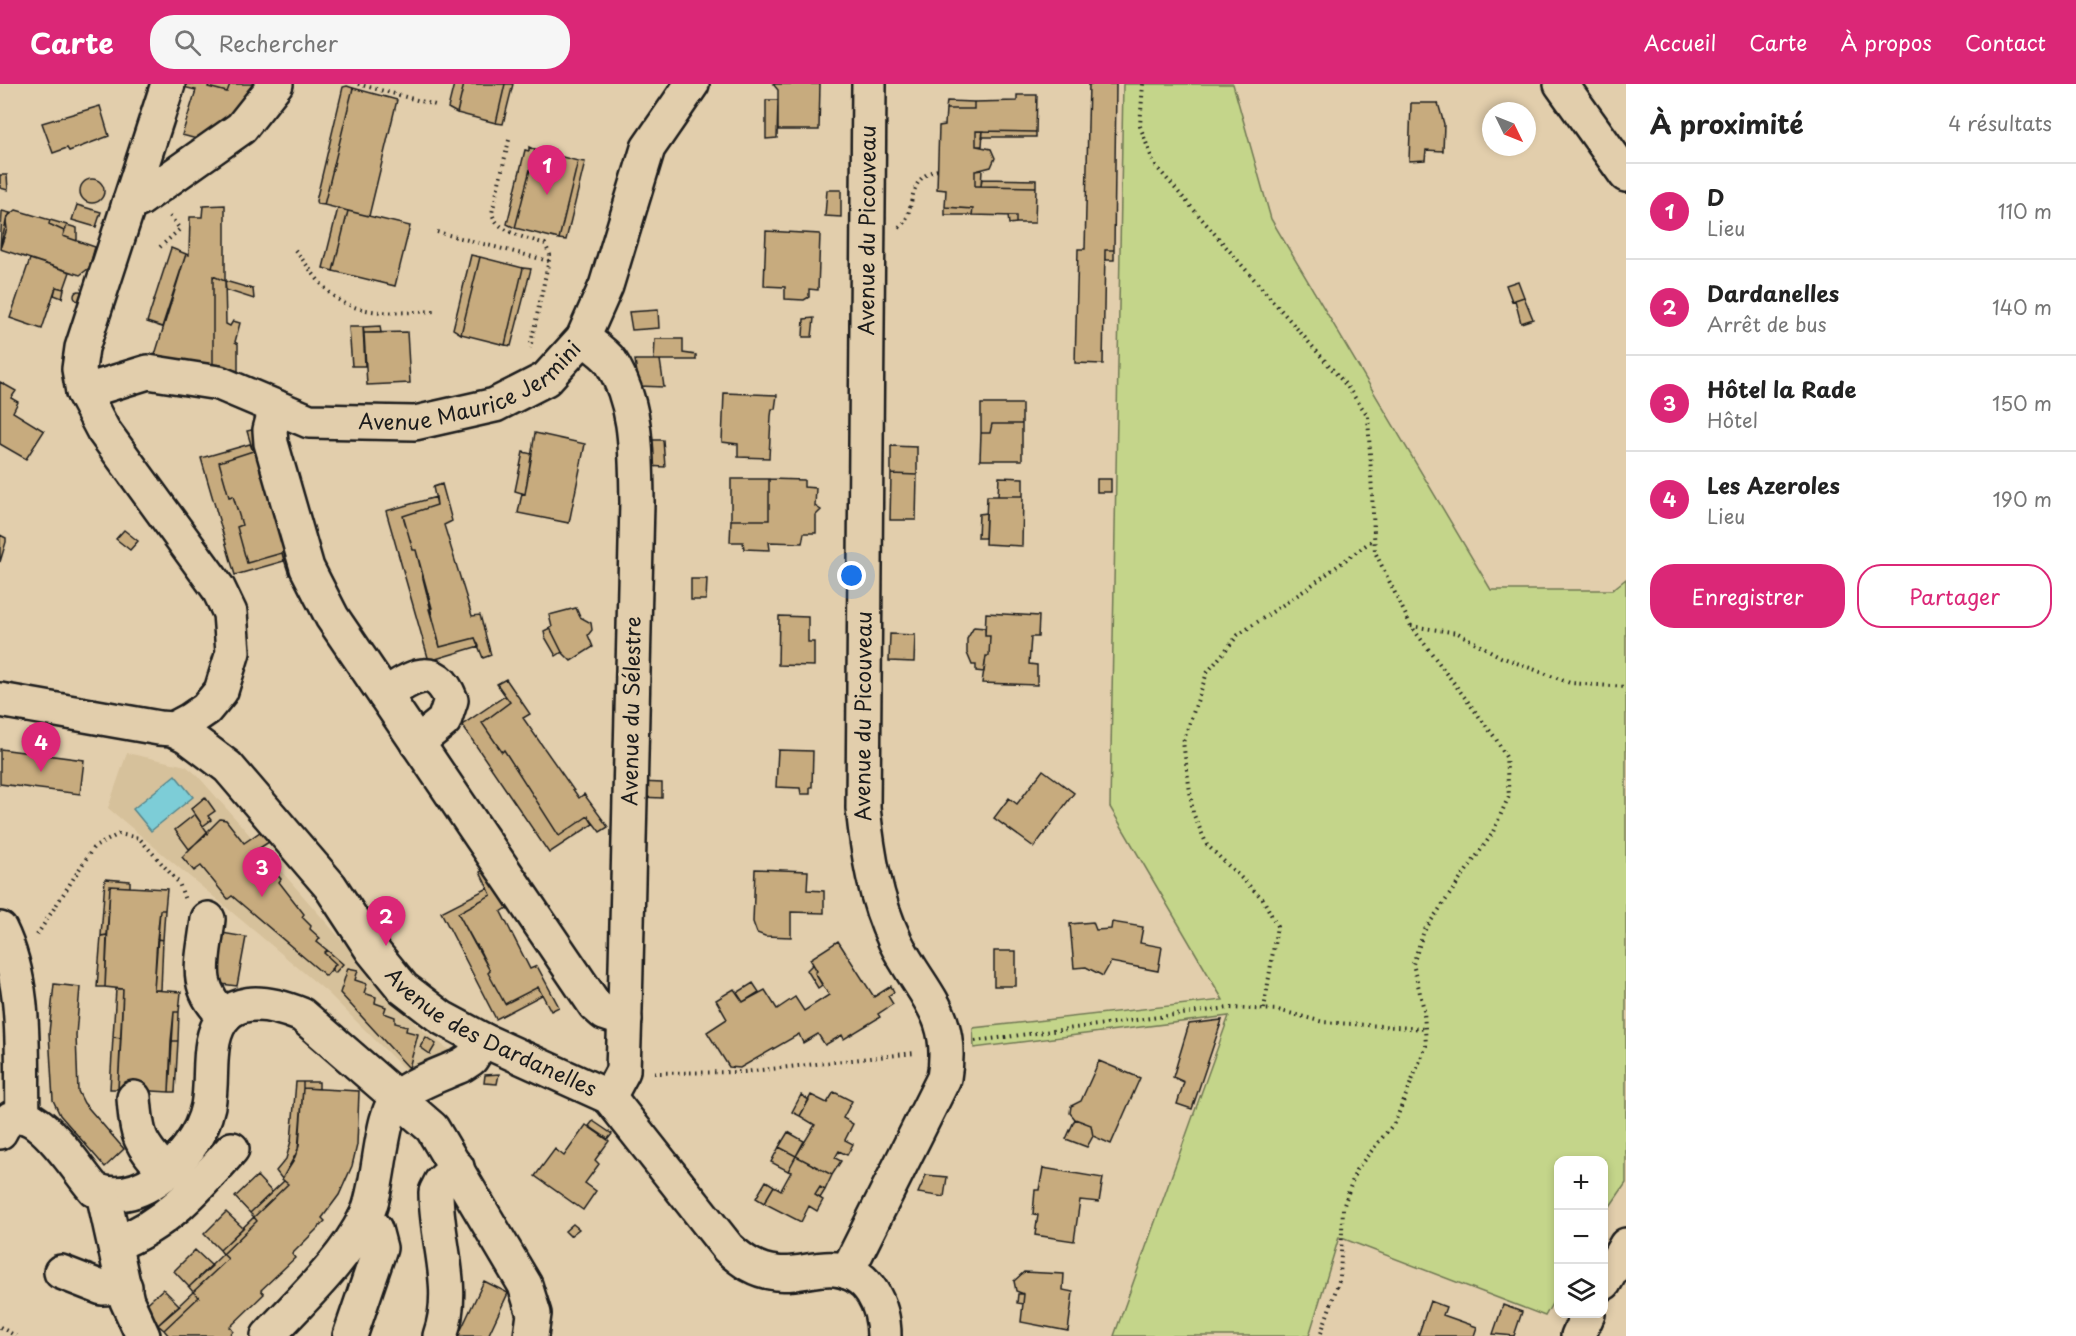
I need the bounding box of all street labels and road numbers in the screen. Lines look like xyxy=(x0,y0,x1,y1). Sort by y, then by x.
street label: Avenue du Picouveau xyxy=(849,125,883,336)
street label: Avenue Maurice Jermini xyxy=(358,333,587,437)
street label: Avenue du Picouveau xyxy=(845,611,879,823)
street label: Avenue du Sélestre xyxy=(612,616,648,806)
street label: Avenue des Dardanelles xyxy=(378,960,603,1104)

